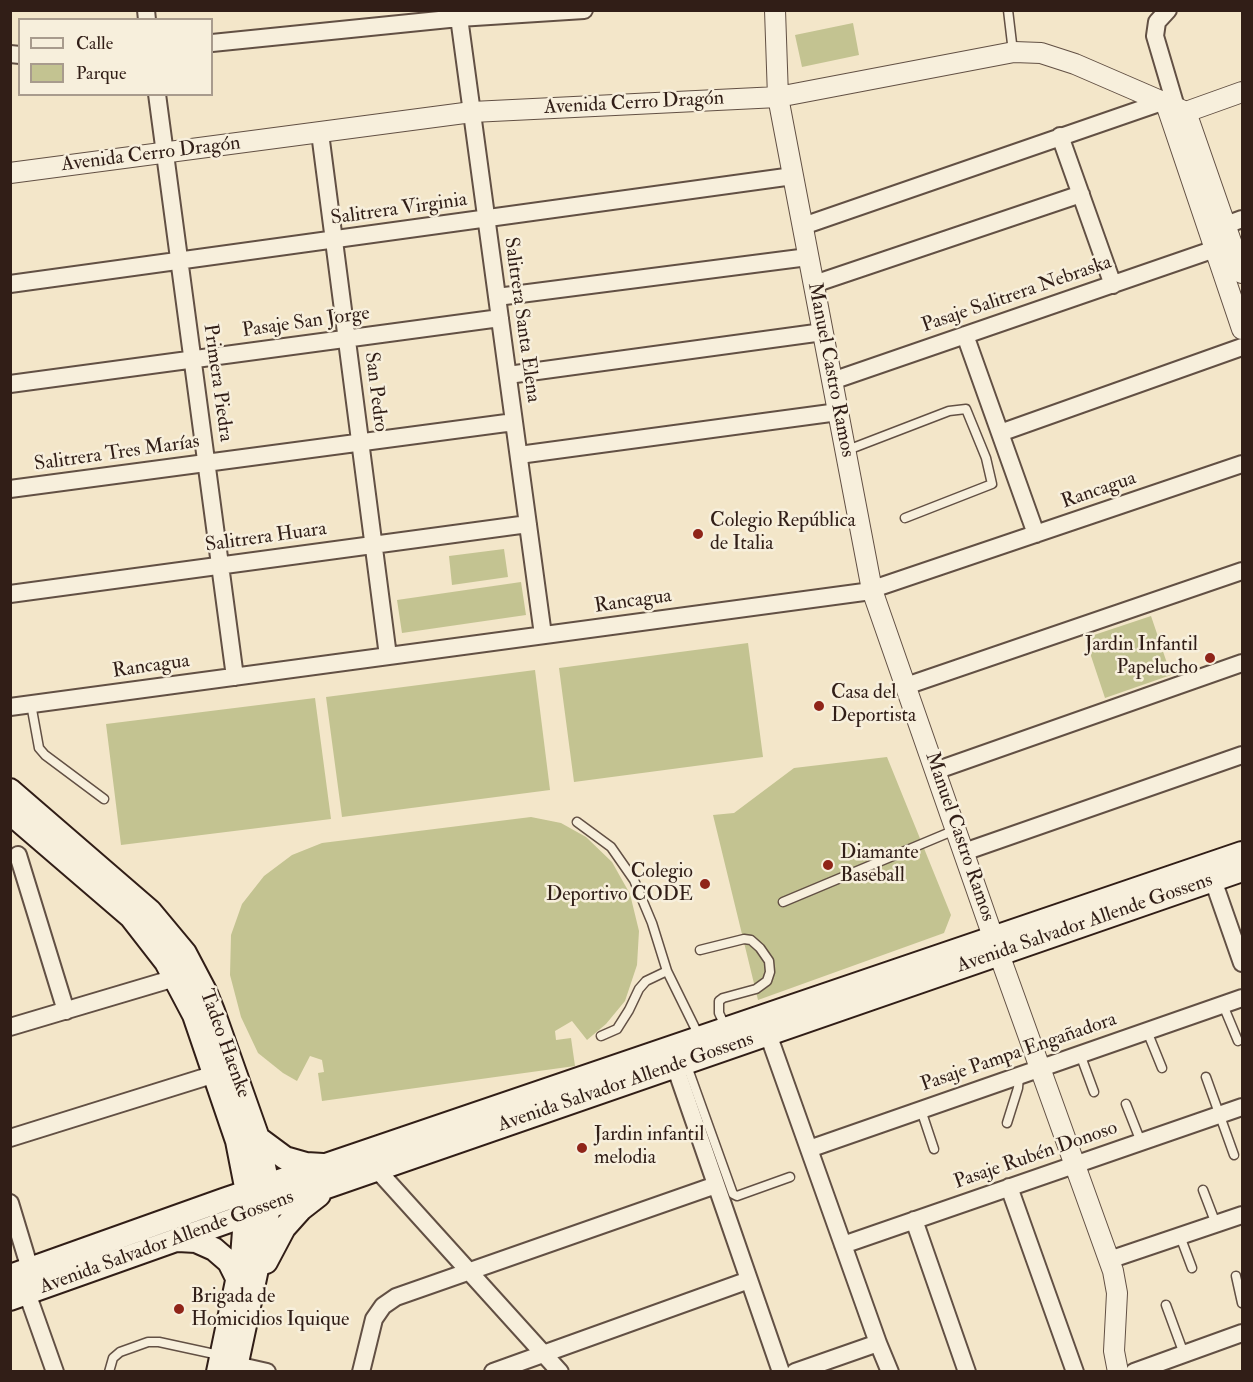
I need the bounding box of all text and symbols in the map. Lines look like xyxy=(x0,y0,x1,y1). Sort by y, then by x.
legend xyxy=(18,18,213,96)
text: Calle xyxy=(76,32,113,55)
text: Parque xyxy=(76,62,126,85)
street label: Avenida Cerro Dragón xyxy=(543,87,725,121)
street label: Avenida Cerro Dragón xyxy=(60,132,242,178)
street label: Salitrera Virginia xyxy=(329,189,469,231)
street label: Salitrera Santa Elena xyxy=(498,236,544,404)
street label: Pasaje Salitrera Nebraska xyxy=(919,251,1115,339)
street label: Manuel Castro Ramos xyxy=(801,281,859,459)
street label: Pasaje San Jorge xyxy=(241,302,371,344)
street label: Primera Piedra xyxy=(197,323,237,443)
street label: San Pedro xyxy=(358,351,392,433)
street label: Salitrera Tres Marías xyxy=(33,431,201,477)
street label: Rancagua xyxy=(1058,467,1140,515)
place label: Colegio República de Italia xyxy=(710,510,856,557)
street label: Salitrera Huara xyxy=(204,518,328,558)
marker: Colegio República de Italia xyxy=(691,527,705,541)
street label: Rancagua xyxy=(593,585,673,619)
place label: Jardin Infantil Papelucho xyxy=(1085,634,1198,681)
street label: Rancagua xyxy=(111,650,191,684)
marker: Jardin Infantil Papelucho xyxy=(1203,651,1217,665)
place label: Casa del Deportista xyxy=(831,682,916,729)
marker: Casa del Deportista xyxy=(812,699,826,713)
street label: Manuel Castro Ramos xyxy=(919,749,999,925)
place label: Diamante Baseball xyxy=(840,842,919,889)
marker: Diamante Baseball xyxy=(821,858,835,872)
place label: Colegio Deportivo CODE xyxy=(546,861,693,908)
street label: Avenida Salvador Allende Gossens xyxy=(954,869,1216,979)
marker: Colegio Deportivo CODE xyxy=(698,877,712,891)
street label: Tadeo Haenke xyxy=(193,986,255,1102)
street label: Pasaje Pampa Engañadora xyxy=(918,1008,1120,1098)
street label: Avenida Salvador Allende Gossens xyxy=(495,1028,757,1138)
street label: Pasaje Rubén Donoso xyxy=(951,1117,1121,1195)
place label: Jardin infantil melodia xyxy=(594,1124,704,1171)
marker: Jardin infantil melodia xyxy=(575,1141,589,1155)
street label: Avenida Salvador Allende Gossens xyxy=(37,1186,297,1300)
place label: Brigada de Homicidios Iquique xyxy=(191,1286,349,1333)
marker: Brigada de Homicidios Iquique xyxy=(172,1302,186,1316)

